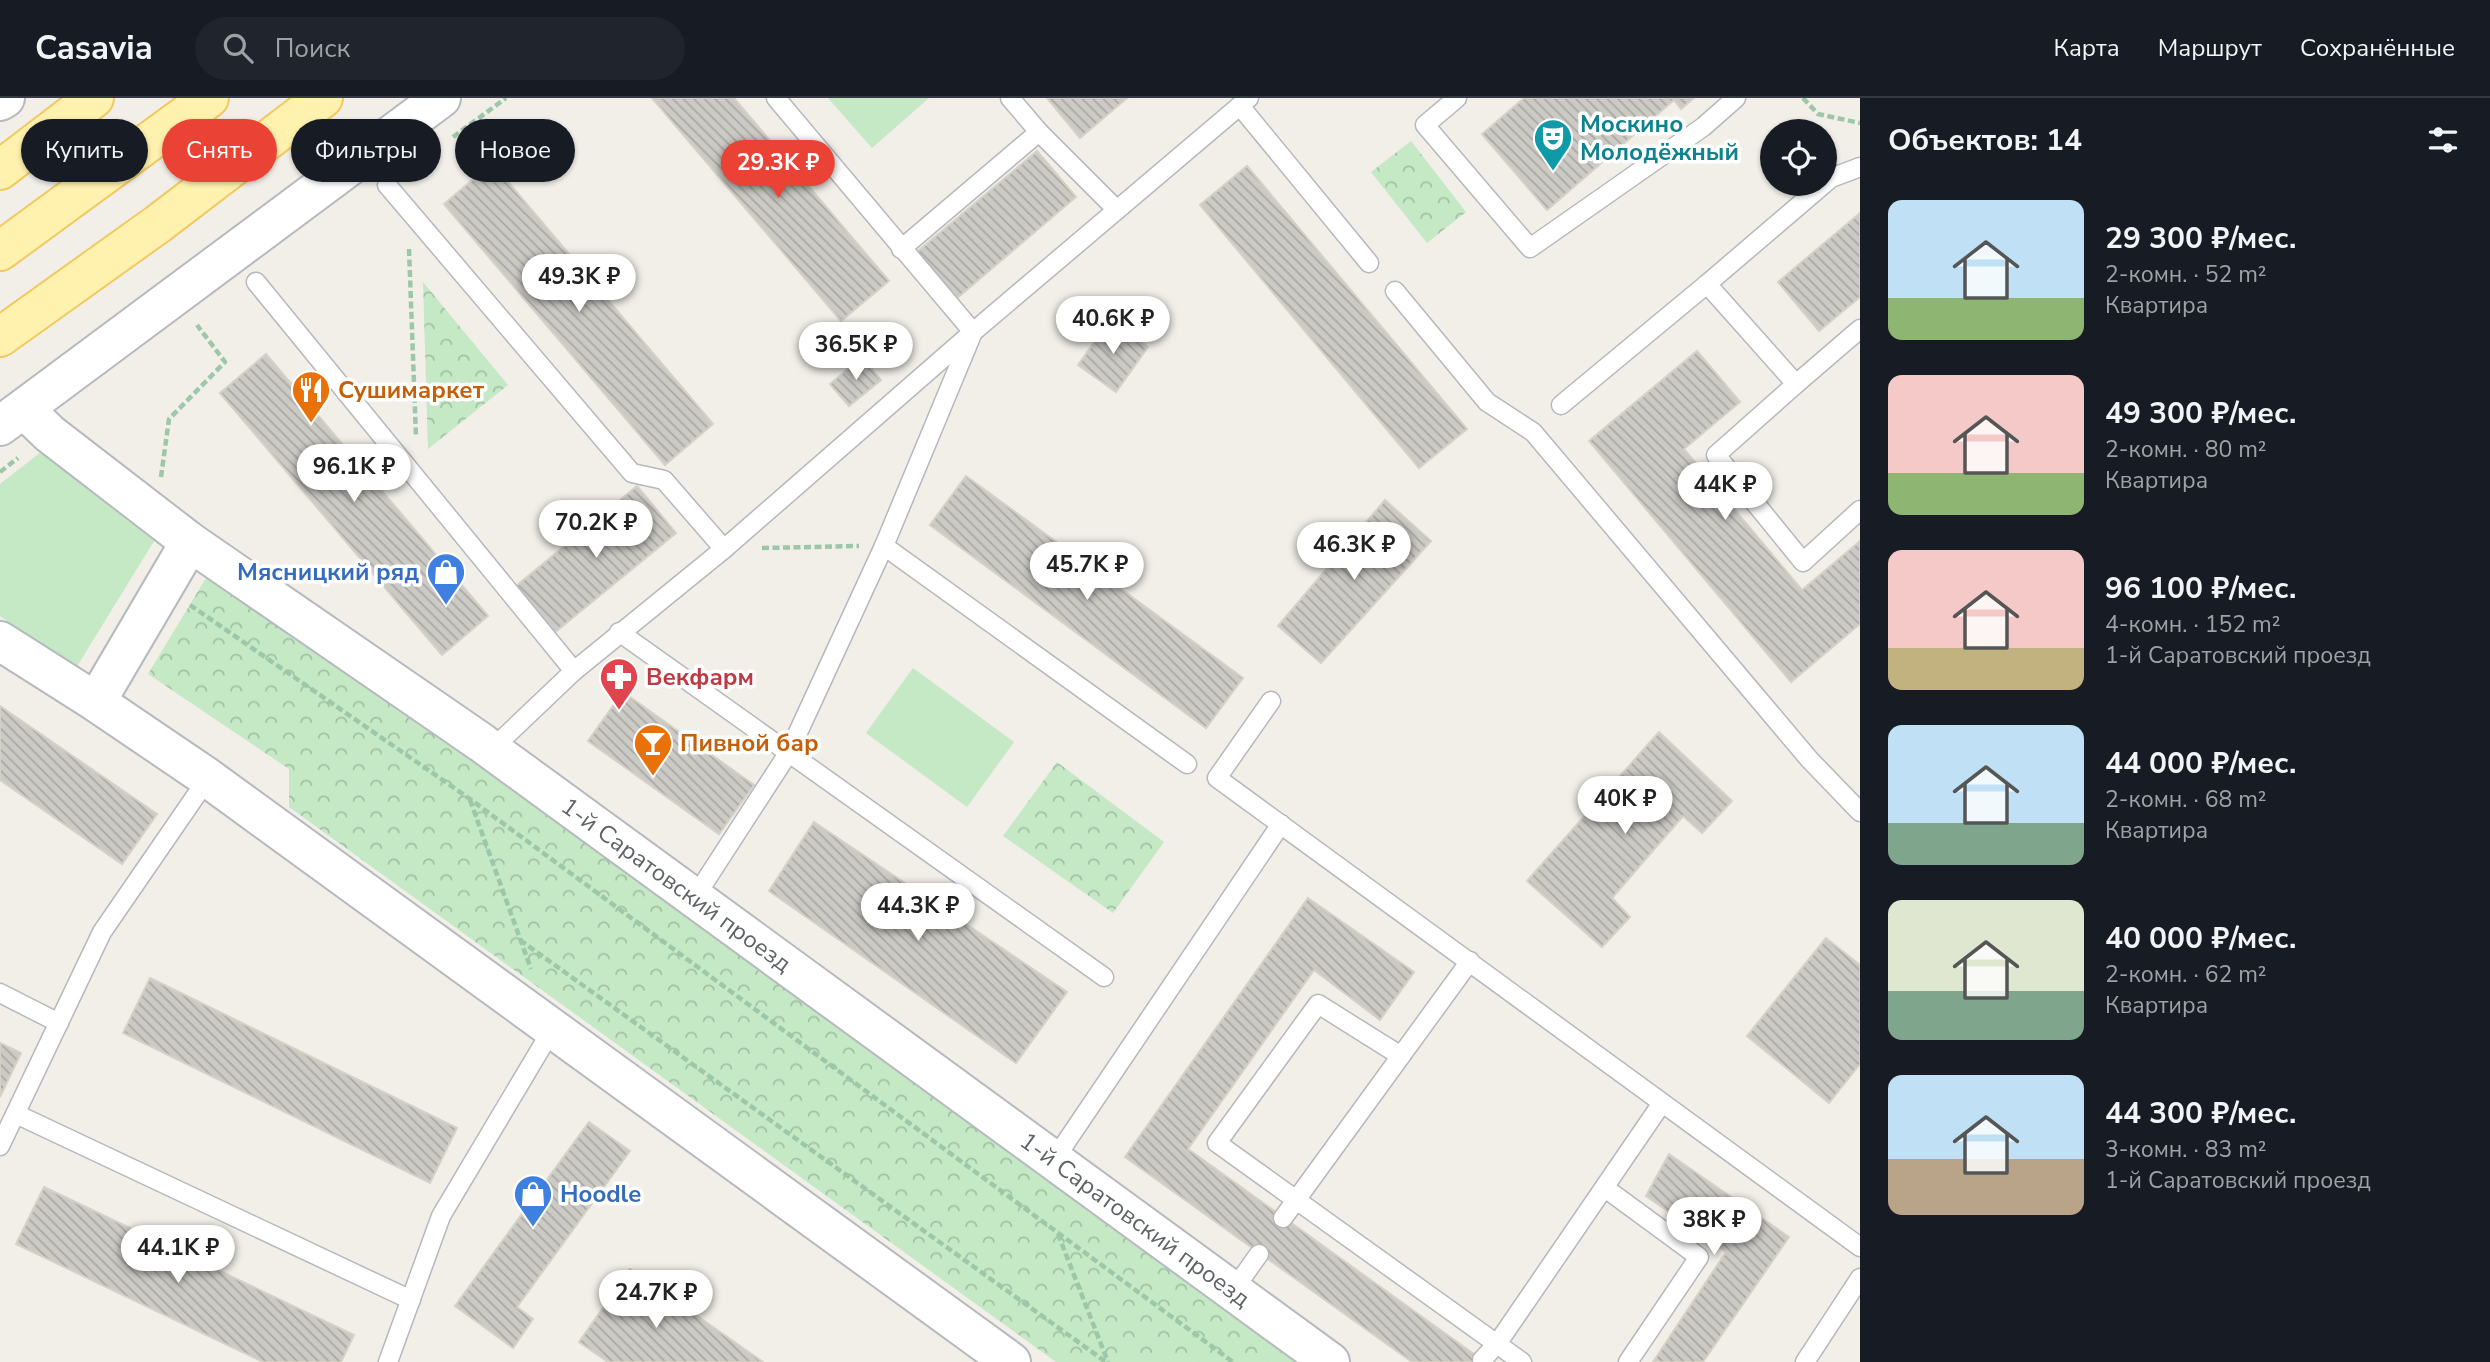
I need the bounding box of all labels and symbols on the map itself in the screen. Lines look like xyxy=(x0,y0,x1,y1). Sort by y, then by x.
place label: Москино Молодёжный xyxy=(1580,108,1739,168)
theatre icon: Москино Молодёжный xyxy=(1532,117,1574,172)
pin: 29.3K ₽ xyxy=(713,140,843,200)
pin: 49.3K ₽ xyxy=(514,254,644,314)
pin: 40.6K ₽ xyxy=(1048,296,1178,356)
pin: 36.5K ₽ xyxy=(791,322,921,382)
restaurant icon: Сушимаркет xyxy=(290,369,332,424)
place label: Сушимаркет xyxy=(338,374,485,406)
pin: 96.1K ₽ xyxy=(289,444,419,504)
pin: 44K ₽ xyxy=(1676,462,1774,522)
pin: 70.2K ₽ xyxy=(531,500,661,560)
pin: 46.3K ₽ xyxy=(1289,522,1419,582)
pin: 45.7K ₽ xyxy=(1022,542,1152,602)
shop icon: Мясницкий ряд xyxy=(425,551,467,606)
place label: Мясницкий ряд xyxy=(237,556,419,588)
pharmacy icon: Векфарм xyxy=(598,656,640,711)
place label: Векфарм xyxy=(646,661,754,693)
bar icon: Пивной бар xyxy=(632,722,674,777)
place label: Пивной бар xyxy=(680,727,819,759)
pin: 40K ₽ xyxy=(1576,776,1674,836)
street label: 1-й Саратовский проезд xyxy=(555,790,798,980)
pin: 44.3K ₽ xyxy=(853,884,983,943)
street label: 1-й Саратовский проезд xyxy=(1014,1125,1257,1315)
shop icon: Hoodle xyxy=(512,1173,554,1228)
place label: Hoodle xyxy=(560,1178,641,1210)
pin: 38K ₽ xyxy=(1665,1198,1763,1257)
pin: 44.1K ₽ xyxy=(113,1226,243,1285)
pin: 24.7K ₽ xyxy=(591,1270,721,1330)

